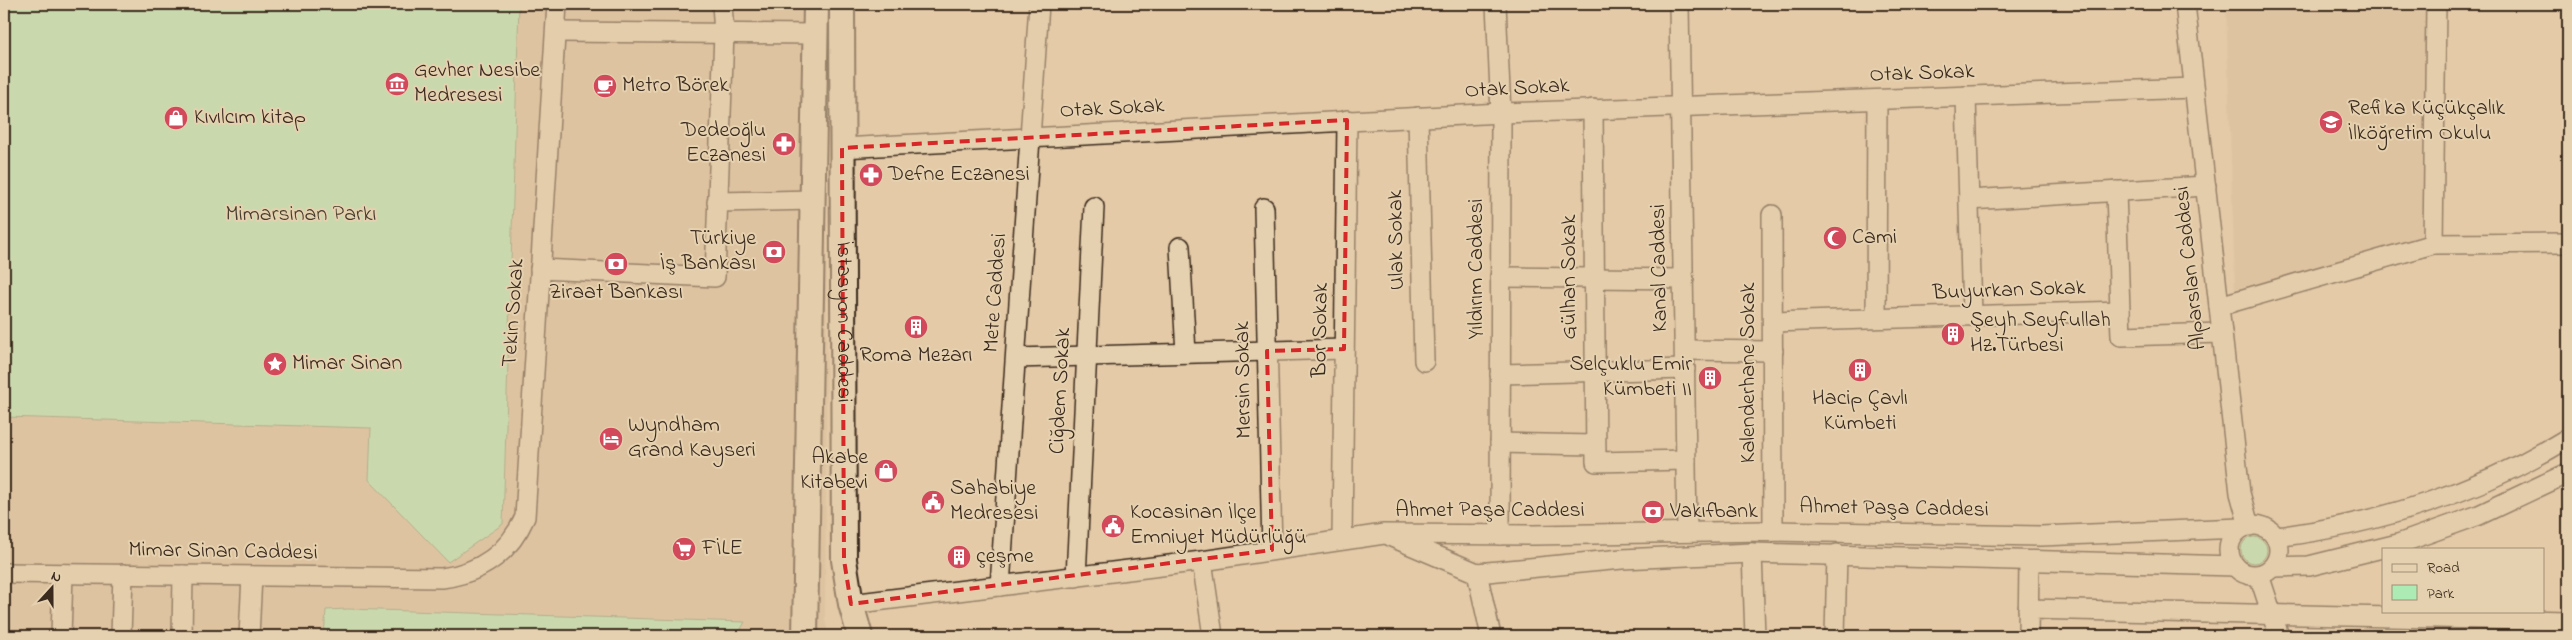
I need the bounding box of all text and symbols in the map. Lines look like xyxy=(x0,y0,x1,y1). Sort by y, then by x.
place label: Gevher Nesibe Medresesi xyxy=(414,55,540,112)
street label: Otak Sokak xyxy=(1869,56,1975,92)
place label: Metro Börek xyxy=(622,70,729,102)
street label: Otak Sokak xyxy=(1464,70,1571,108)
museum icon: Gevher Nesibe Medresesi xyxy=(384,71,410,97)
cafe icon: Metro Börek xyxy=(592,73,618,99)
street label: Otak Sokak xyxy=(1059,90,1166,128)
place label: Refika Küçükçalık İlköğretim Okulu xyxy=(2348,93,2506,151)
place label: Kıvılcım kitap xyxy=(194,102,306,134)
shop icon: Kıvılcım kitap xyxy=(163,105,189,131)
school or university icon: Refika Küçükçalık İlköğretim Okulu xyxy=(2318,109,2344,135)
place label: Dedeoğlu Eczanesi xyxy=(680,115,766,172)
pharmacy icon: Dedeoğlu Eczanesi xyxy=(771,131,797,157)
place label: Defne Eczanesi xyxy=(887,159,1030,191)
pharmacy icon: Defne Eczanesi xyxy=(858,162,884,188)
street label: Alparslan Caddesi xyxy=(2166,184,2216,352)
street label: Ulak Sokak xyxy=(1380,189,1414,291)
street label: Yıldırım Caddesi xyxy=(1461,198,1493,340)
park label: Mimarsinan Parkı xyxy=(225,199,377,231)
street label: Kanal Caddesi xyxy=(1643,204,1677,332)
street label: Gülhan Sokak xyxy=(1554,214,1586,339)
place label: Cami xyxy=(1852,222,1897,254)
place label: Türkiye İş Bankası xyxy=(660,223,756,280)
mosque icon: Cami xyxy=(1822,225,1848,251)
street label: Mete Caddesi xyxy=(976,232,1016,354)
bank icon: Türkiye İş Bankası xyxy=(761,239,787,265)
street label: İstasyon Caddesi xyxy=(826,241,859,403)
bank icon: Ziraat Bankası xyxy=(603,251,629,277)
street label: Tekin Sokak xyxy=(494,257,534,368)
street label: Buyurkan Sokak xyxy=(1931,272,2086,311)
place label: Ziraat Bankası xyxy=(549,277,683,309)
street label: Bor Sokak xyxy=(1304,282,1338,379)
street label: Kalenderhane Sokak xyxy=(1733,282,1765,463)
place label: Şeyh Seyfullah Hz.Türbesi xyxy=(1970,305,2111,362)
building icon: Roma Mezarı xyxy=(903,314,929,340)
street label: Mersin Sokak xyxy=(1227,321,1261,439)
building icon: Şeyh Seyfullah Hz.Türbesi xyxy=(1940,321,1966,347)
street label: Ciğdem Sokak xyxy=(1042,326,1081,455)
place label: Roma Mezarı xyxy=(859,340,973,372)
place label: Mimar Sinan xyxy=(292,348,402,380)
place label: Selçuklu Emir Kümbeti II xyxy=(1570,349,1692,406)
place icon: Mimar Sinan xyxy=(262,351,288,377)
building icon: Hacip Çavlı Kümbeti xyxy=(1847,357,1873,383)
building icon: Selçuklu Emir Kümbeti II xyxy=(1697,365,1723,391)
place label: Hacip Çavlı Kümbeti xyxy=(1812,383,1908,440)
place label: Wyndham Grand Kayseri xyxy=(628,410,756,468)
hotel icon: Wyndham Grand Kayseri xyxy=(598,426,624,452)
place label: Akabe Kitabevi xyxy=(800,442,868,499)
shop icon: Akabe Kitabevi xyxy=(873,458,899,484)
place label: Sahabiye Medresesi xyxy=(950,473,1038,530)
public building icon: Sahabiye Medresesi xyxy=(920,489,946,515)
street label: Ahmet Paşa Caddesi xyxy=(1799,491,1989,527)
street label: Ahmet Paşa Caddesi xyxy=(1395,495,1585,527)
place label: Vakıfbank xyxy=(1669,496,1758,528)
place label: Kocasinan İlçe Emniyet Müdürlüğü xyxy=(1130,497,1306,555)
bank icon: Vakıfbank xyxy=(1640,499,1666,525)
public building icon: Kocasinan İlçe Emniyet Müdürlüğü xyxy=(1100,513,1126,539)
place label: FİLE xyxy=(701,533,743,565)
street label: Mimar Sinan Caddesi xyxy=(128,534,318,570)
supermarket icon: FİLE xyxy=(671,536,697,562)
place label: çeşme xyxy=(976,541,1034,573)
building icon: çeşme xyxy=(946,544,972,570)
legend xyxy=(2382,548,2544,612)
text: Road xyxy=(2427,557,2460,579)
north arrow xyxy=(28,562,78,612)
text: N xyxy=(48,566,64,589)
text: Park xyxy=(2427,583,2455,605)

